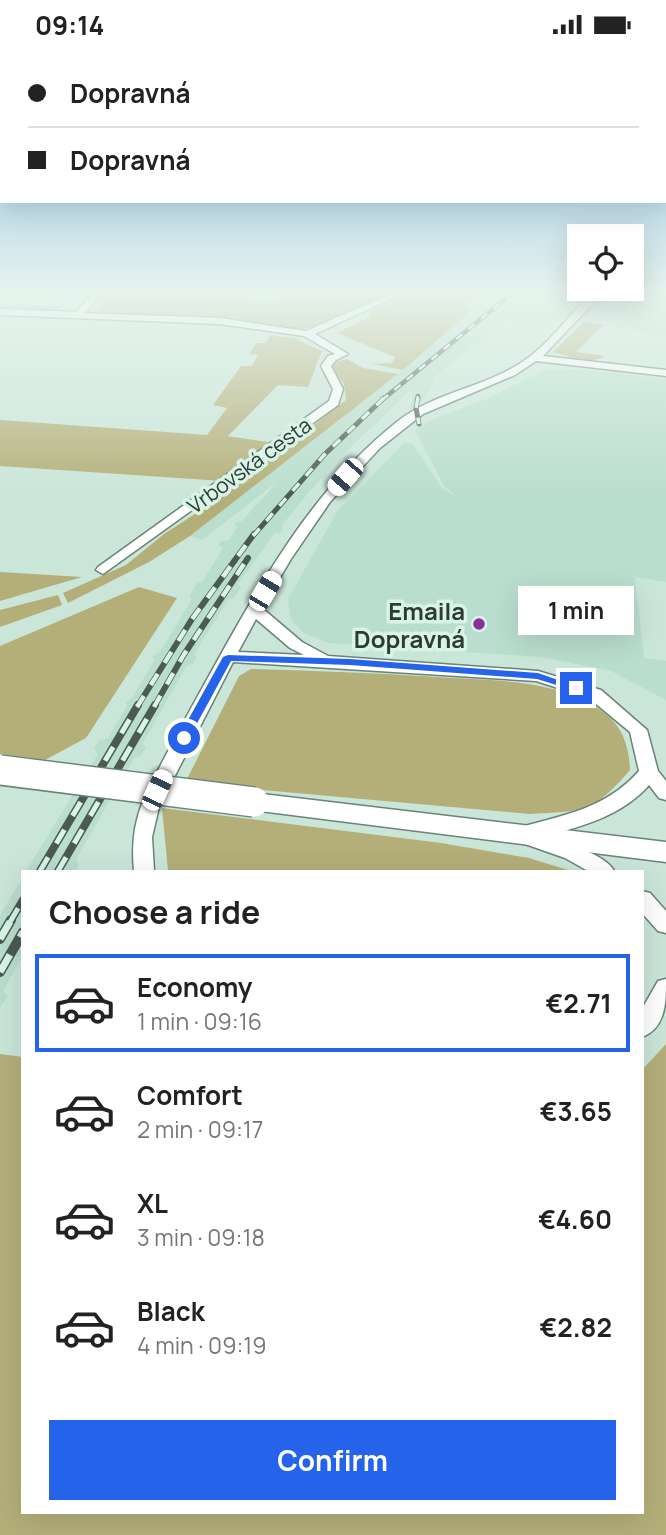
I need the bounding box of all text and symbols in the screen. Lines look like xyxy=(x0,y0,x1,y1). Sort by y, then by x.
text: 09:14 xyxy=(35,7,104,43)
text: Dopravná xyxy=(70,75,190,111)
text: Dopravná xyxy=(70,142,190,178)
map controls xyxy=(567,224,644,301)
button: locate xyxy=(567,224,644,301)
street label: Vrbovská cesta xyxy=(181,410,317,520)
car xyxy=(324,454,367,500)
car xyxy=(246,568,285,614)
callout: 1 min xyxy=(518,587,634,635)
place label: Emaila Dopravná xyxy=(354,594,465,655)
text: 1 min xyxy=(548,594,604,626)
marker: Emaila Dopravná xyxy=(471,616,487,632)
route end xyxy=(560,672,592,704)
route start xyxy=(168,722,200,754)
car xyxy=(139,767,176,813)
text: Choose a ride xyxy=(49,890,260,934)
text: Economy xyxy=(137,969,252,1005)
icon: car xyxy=(53,972,116,1035)
text: €2.71 xyxy=(546,985,612,1021)
text: 1 min · 09:16 xyxy=(137,1005,262,1037)
text: Comfort xyxy=(137,1077,243,1113)
icon: car xyxy=(53,1080,116,1143)
text: €3.65 xyxy=(540,1093,612,1129)
text: 2 min · 09:17 xyxy=(137,1113,263,1145)
text: XL xyxy=(137,1185,168,1221)
icon: car xyxy=(53,1188,116,1251)
text: €4.60 xyxy=(538,1201,612,1237)
text: 3 min · 09:18 xyxy=(137,1221,265,1253)
text: Black xyxy=(137,1293,205,1329)
icon: car xyxy=(53,1296,116,1359)
text: €2.82 xyxy=(539,1309,612,1345)
text: 4 min · 09:19 xyxy=(137,1329,267,1361)
button: Confirm xyxy=(49,1420,616,1500)

